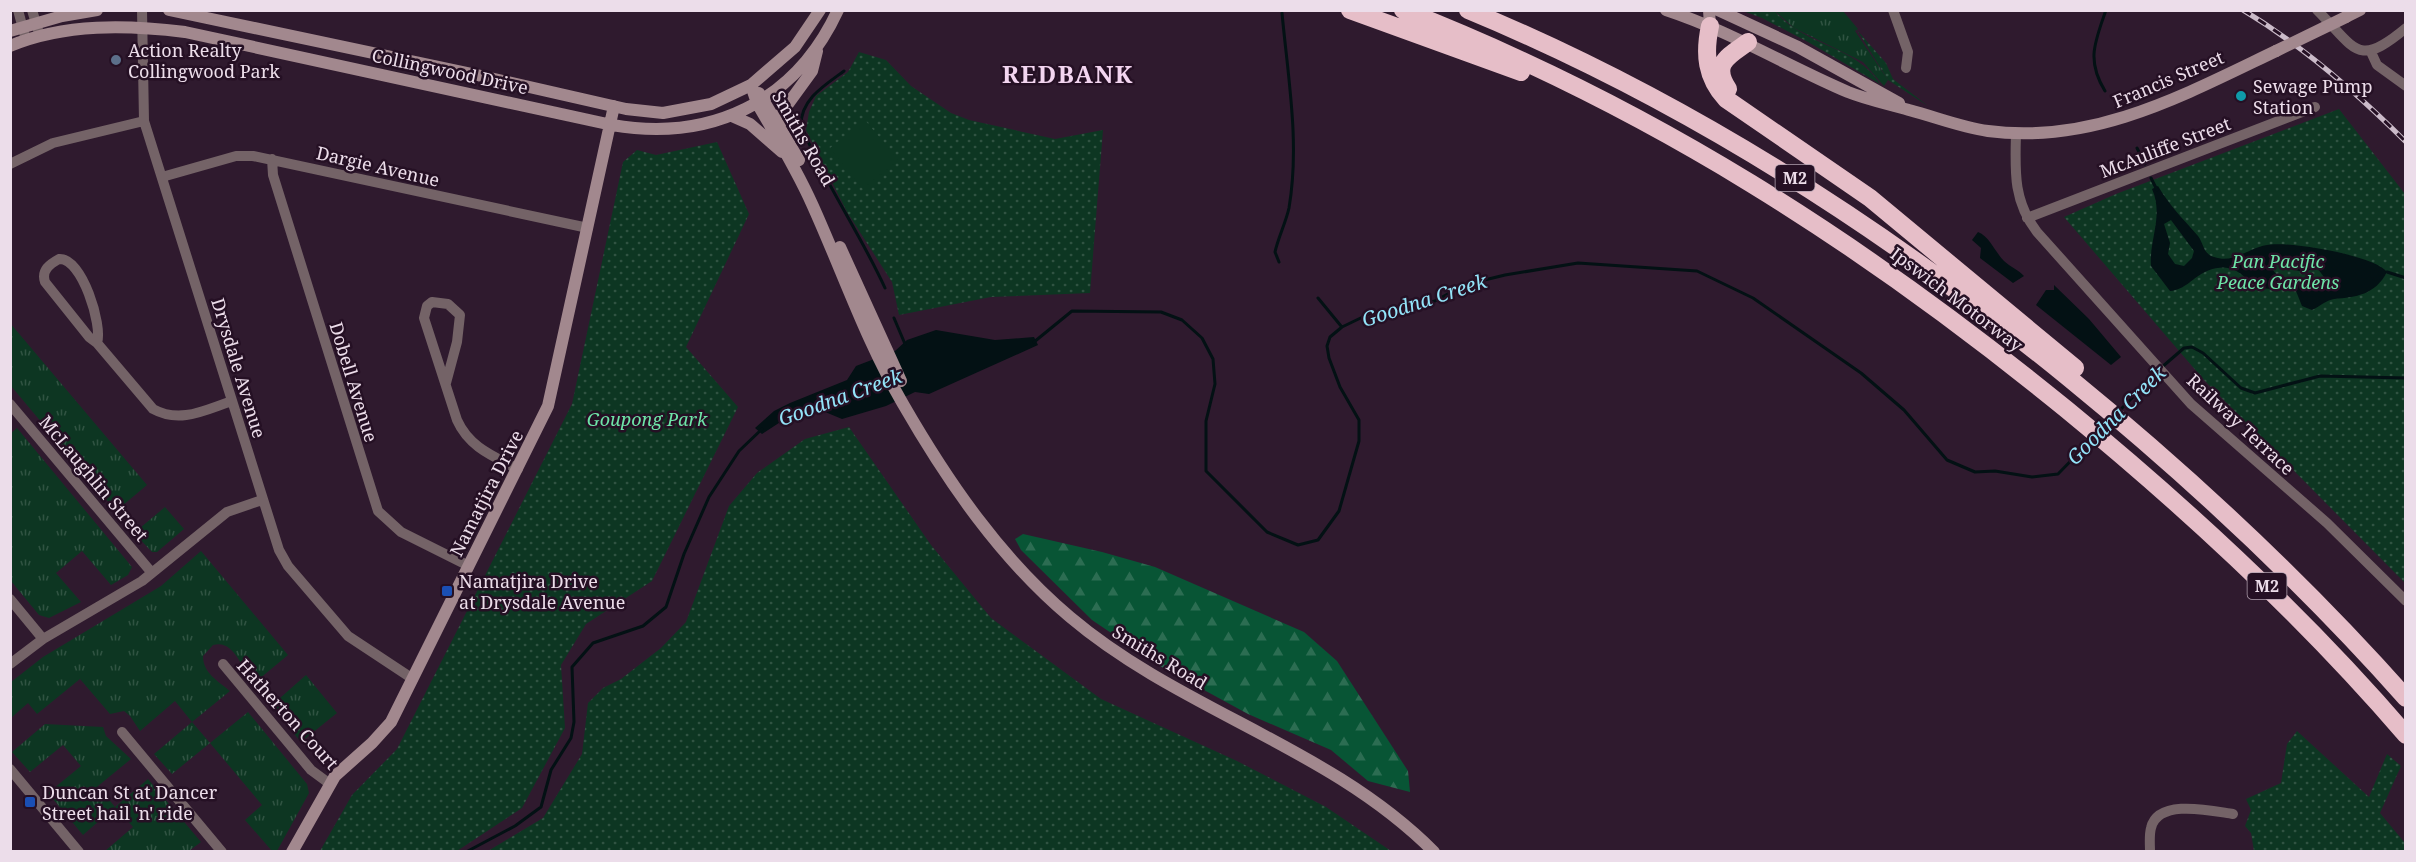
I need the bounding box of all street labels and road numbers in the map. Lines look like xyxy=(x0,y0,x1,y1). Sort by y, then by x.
street label: Collingwood Drive xyxy=(370,43,530,99)
street label: Francis Street xyxy=(2109,45,2227,113)
street label: Smiths Road xyxy=(767,86,841,190)
street label: McAuliffe Street xyxy=(2096,111,2234,183)
street label: Dargie Avenue xyxy=(314,140,442,192)
road number: M2 xyxy=(1776,165,1814,191)
street label: Ipswich Motorway xyxy=(1886,241,2029,357)
street label: Drysdale Avenue xyxy=(206,295,272,441)
street label: Dobell Avenue xyxy=(324,319,384,445)
street label: Railway Terrace xyxy=(2182,368,2300,480)
street label: McLaughlin Street xyxy=(34,410,154,546)
street label: Namatjira Drive xyxy=(444,426,528,560)
road number: M2 xyxy=(2248,573,2286,599)
street label: Smiths Road xyxy=(1108,619,1212,695)
street label: Hatherton Court xyxy=(232,654,344,774)

